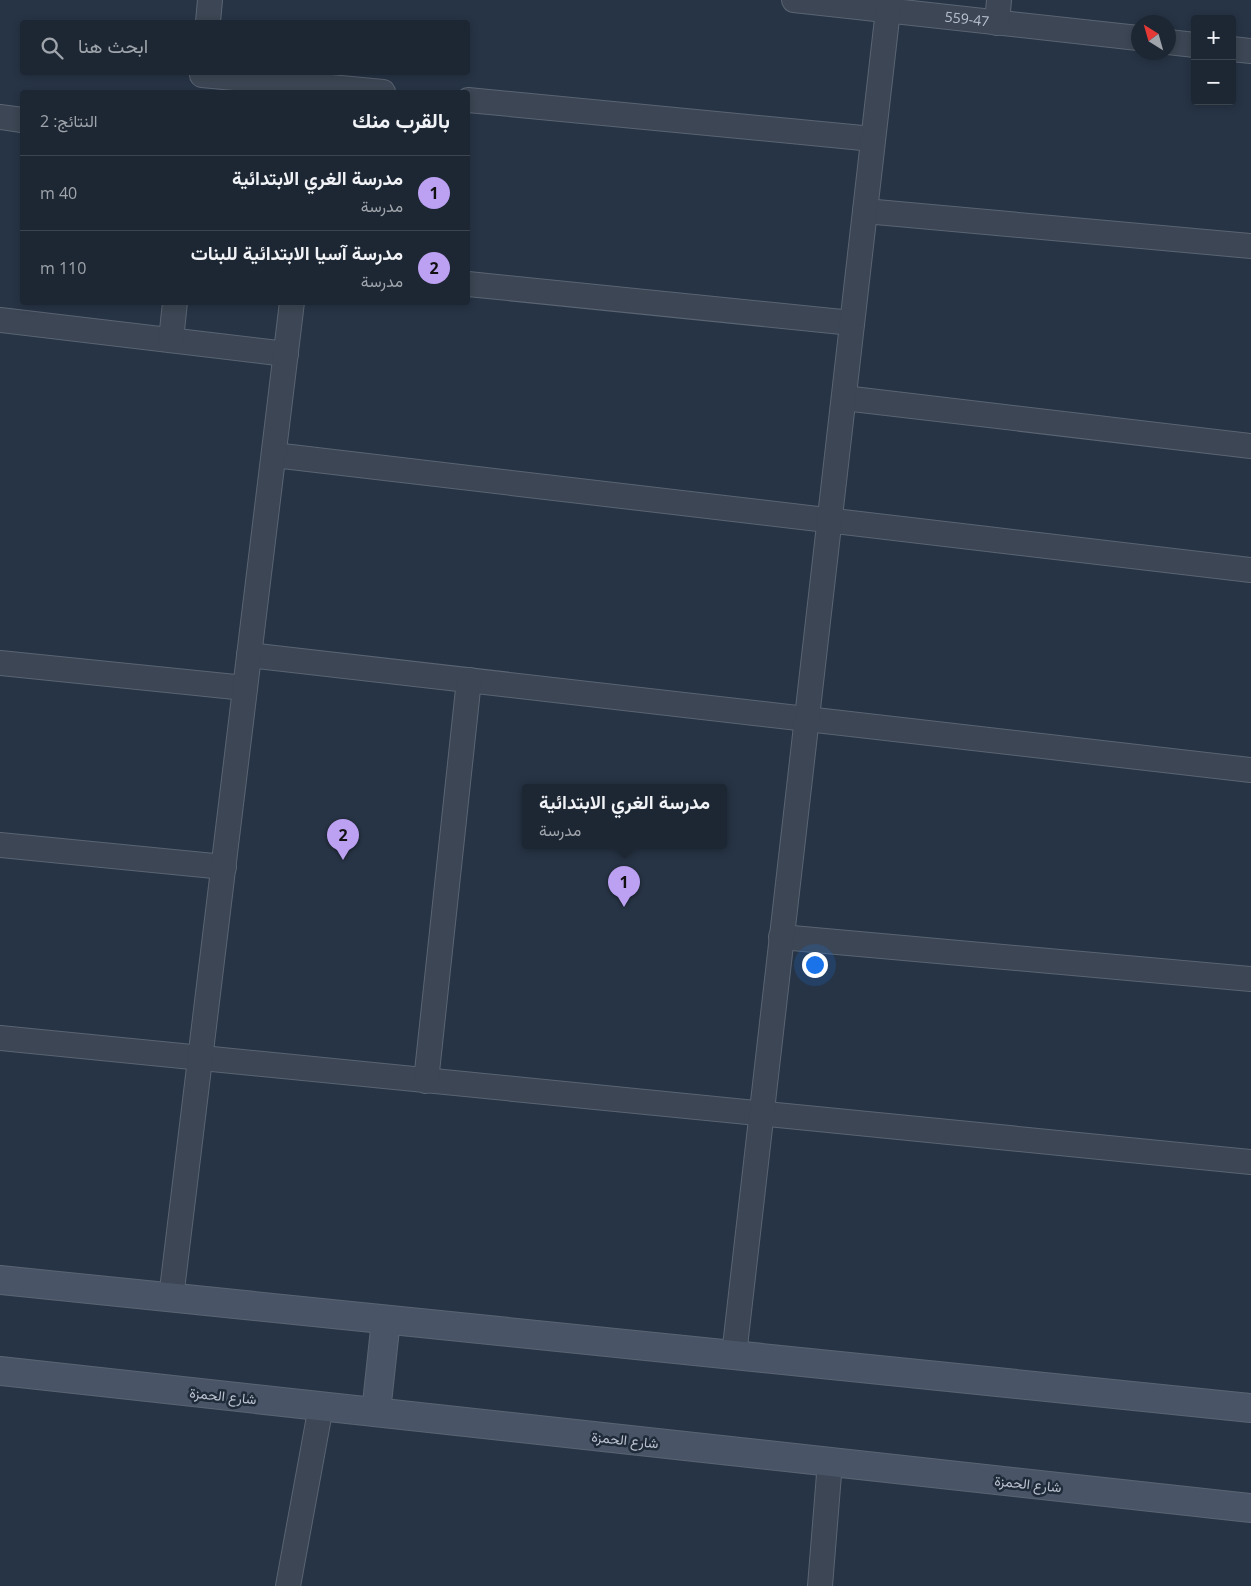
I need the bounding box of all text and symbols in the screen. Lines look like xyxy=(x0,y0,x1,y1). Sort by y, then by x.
street label: 559-47 xyxy=(944,7,990,30)
north arrow xyxy=(1131,15,1176,60)
map controls xyxy=(1191,15,1236,105)
button: + xyxy=(1191,15,1236,60)
search box xyxy=(20,20,470,75)
text: ابحث هنا xyxy=(78,33,148,59)
icon: search xyxy=(38,34,66,62)
button: − xyxy=(1191,60,1236,105)
text: بالقرب منك xyxy=(352,106,450,134)
text: النتائج: 2 xyxy=(40,110,97,132)
text: مدرسة الغري الابتدائية xyxy=(232,165,403,191)
text: 40 m xyxy=(40,182,77,204)
text: 1 xyxy=(429,182,439,204)
text: مدرسة xyxy=(361,195,403,217)
text: مدرسة آسيا الابتدائية للبنات xyxy=(191,240,403,266)
text: 110 m xyxy=(40,257,86,279)
text: 2 xyxy=(429,257,439,279)
text: مدرسة xyxy=(361,270,403,292)
popup xyxy=(522,784,727,849)
text: مدرسة الغري الابتدائية xyxy=(539,789,710,815)
pin: 2 xyxy=(327,819,359,860)
text: مدرسة xyxy=(539,819,581,841)
pin: 1 xyxy=(608,866,640,907)
your location xyxy=(802,952,828,978)
street label: شارع الحمزة xyxy=(188,1383,258,1410)
street label: شارع الحمزة xyxy=(590,1427,660,1454)
street label: شارع الحمزة xyxy=(993,1471,1063,1498)

